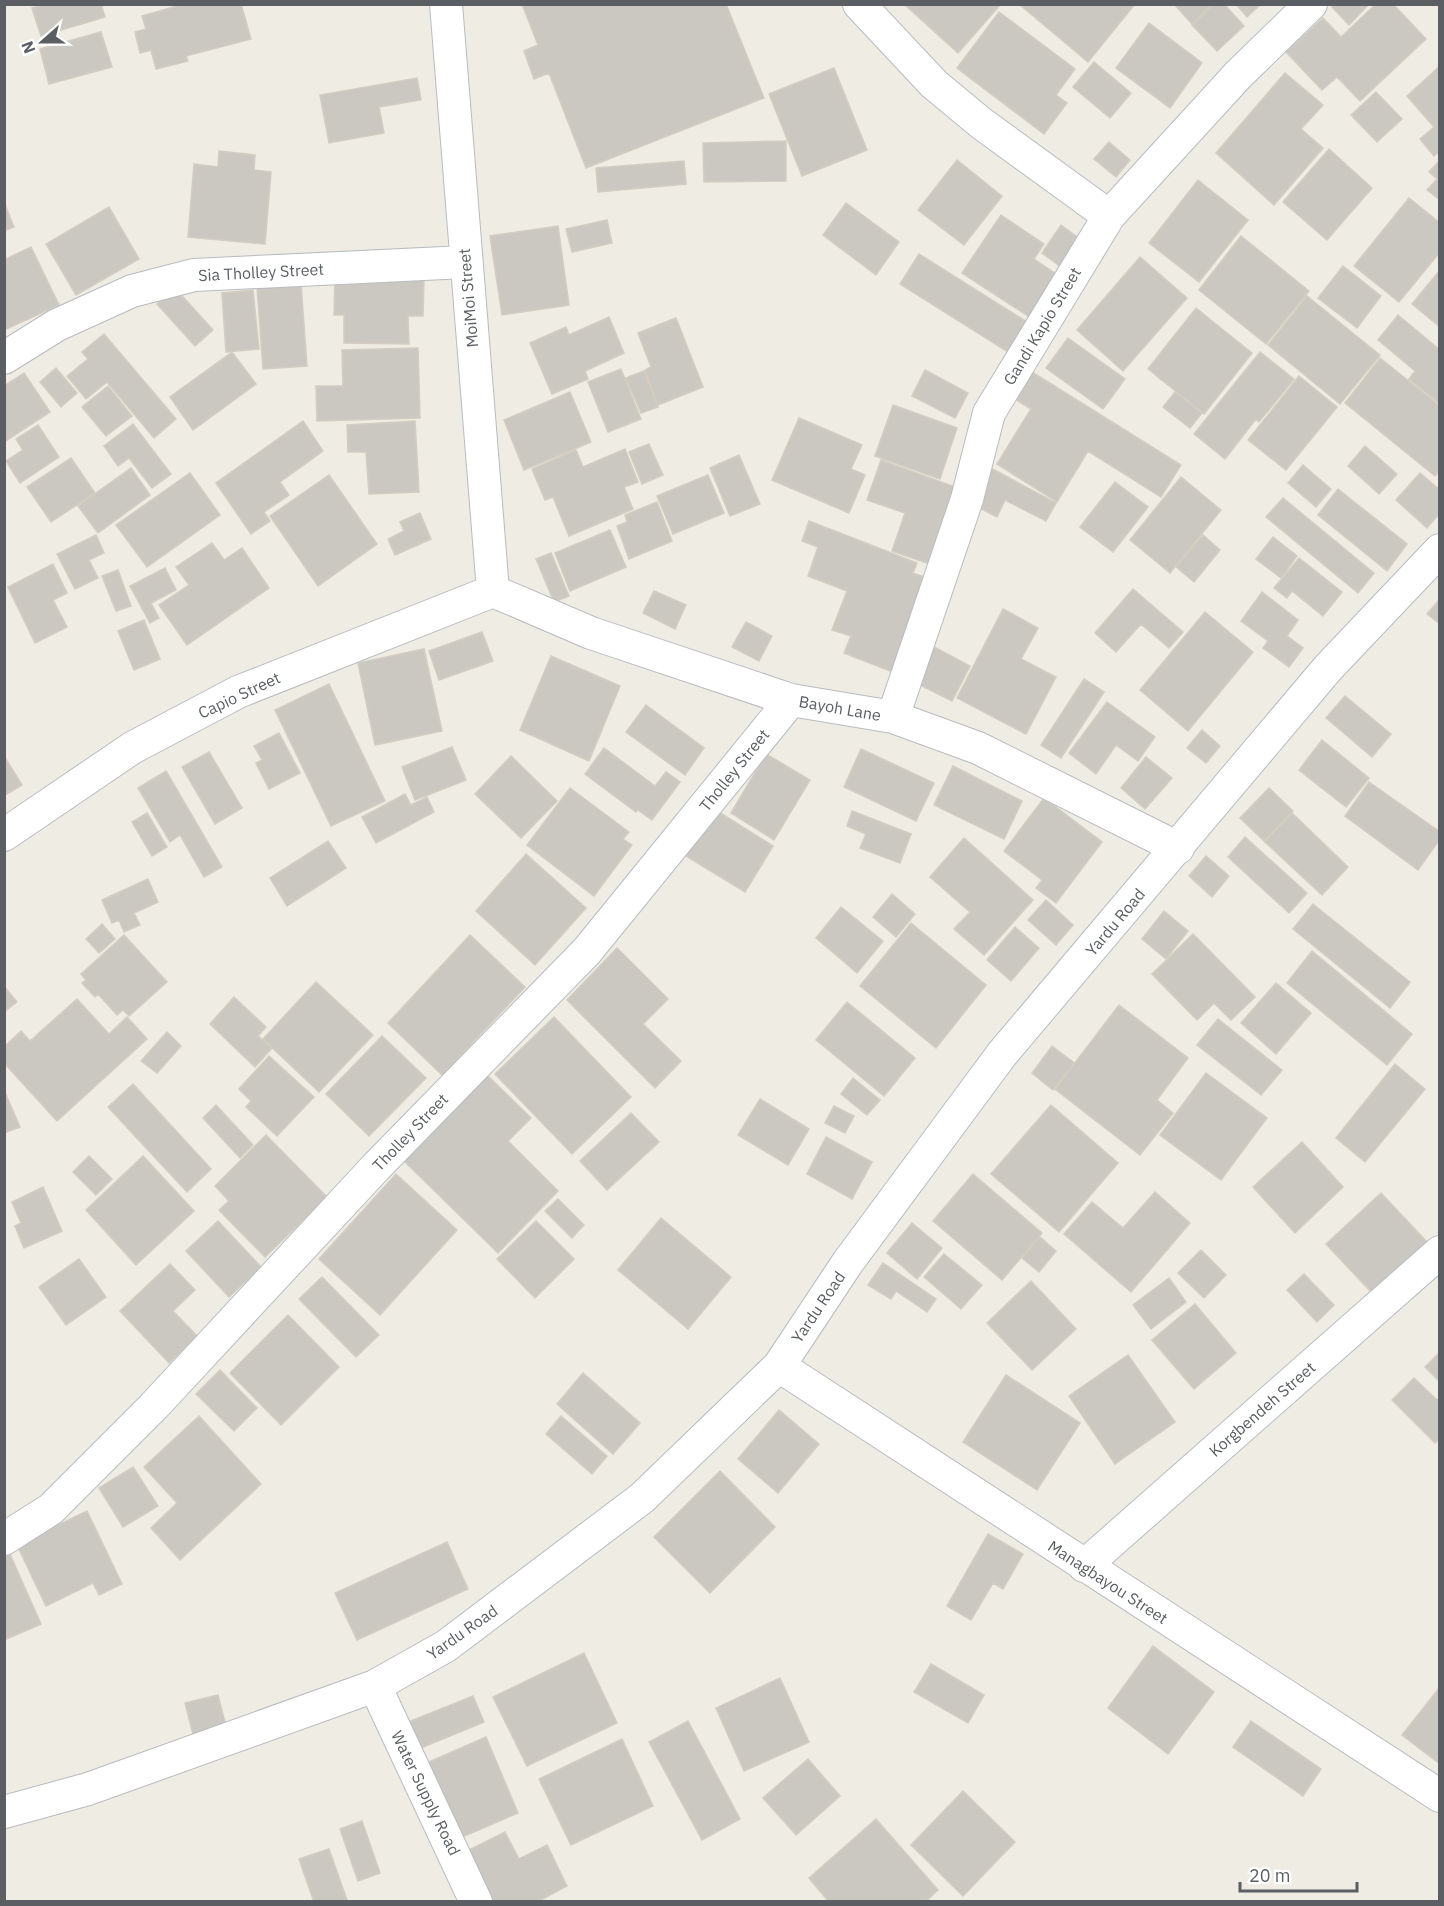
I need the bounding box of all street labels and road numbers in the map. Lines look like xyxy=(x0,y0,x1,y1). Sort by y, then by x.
street label: MoiMoi Street xyxy=(454,248,482,348)
street label: Sia Tholley Street xyxy=(198,259,324,285)
street label: Gandi Kapio Street xyxy=(999,263,1085,389)
street label: Capio Street xyxy=(195,667,283,723)
street label: Bayoh Lane xyxy=(797,691,883,725)
street label: Tholley Street xyxy=(695,725,773,815)
street label: Yardu Road xyxy=(1081,884,1149,960)
street label: Tholley Street xyxy=(368,1089,452,1175)
street label: Yardu Road xyxy=(787,1267,849,1347)
street label: Korgbendeh Street xyxy=(1205,1357,1319,1461)
street label: Managbayou Street xyxy=(1044,1536,1172,1628)
street label: Yardu Road xyxy=(423,1600,501,1664)
street label: Water Supply Road xyxy=(387,1727,465,1859)

